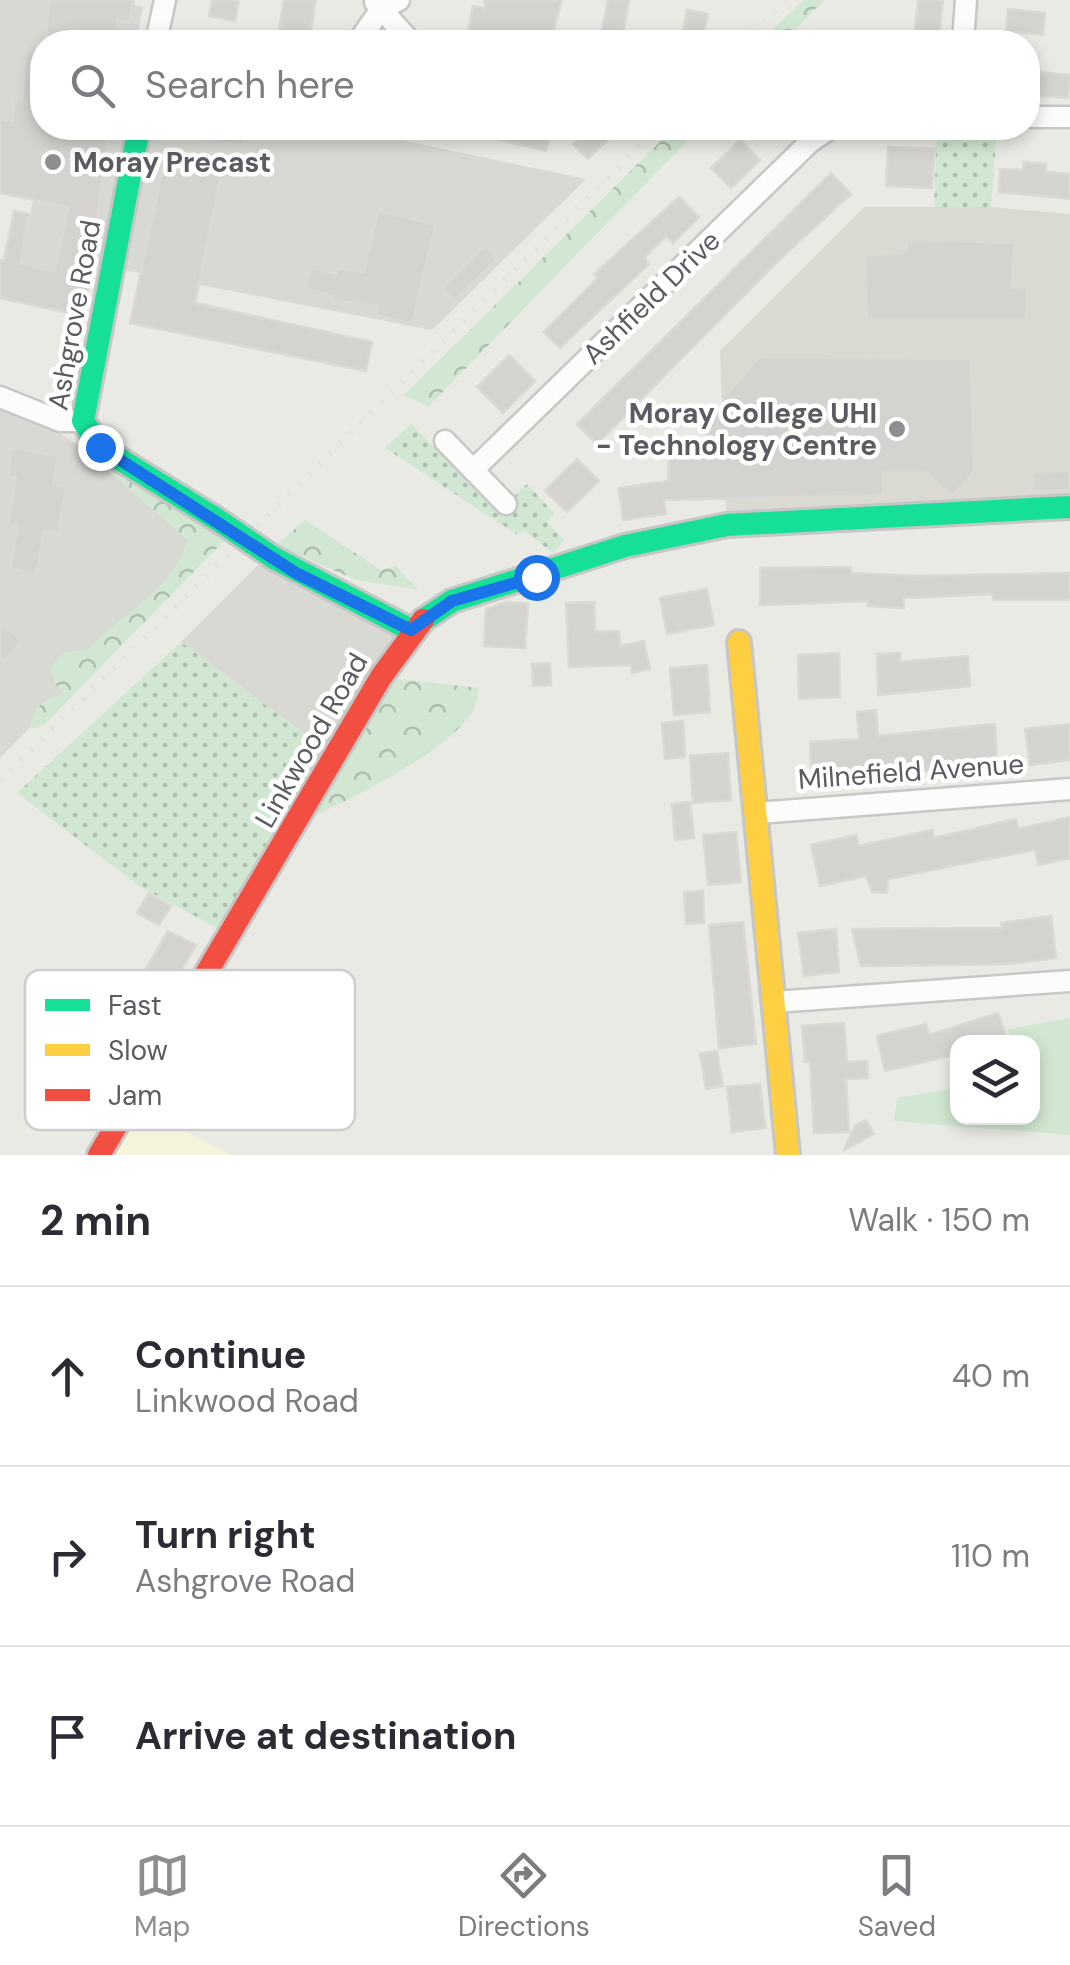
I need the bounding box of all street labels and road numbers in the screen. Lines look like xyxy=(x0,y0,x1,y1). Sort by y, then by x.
street label: Ashgrove Road xyxy=(40,217,109,413)
street label: Ashfield Drive xyxy=(574,222,728,372)
street label: Linkwood Road xyxy=(246,646,376,834)
street label: Milnefield Avenue xyxy=(797,745,1025,798)

